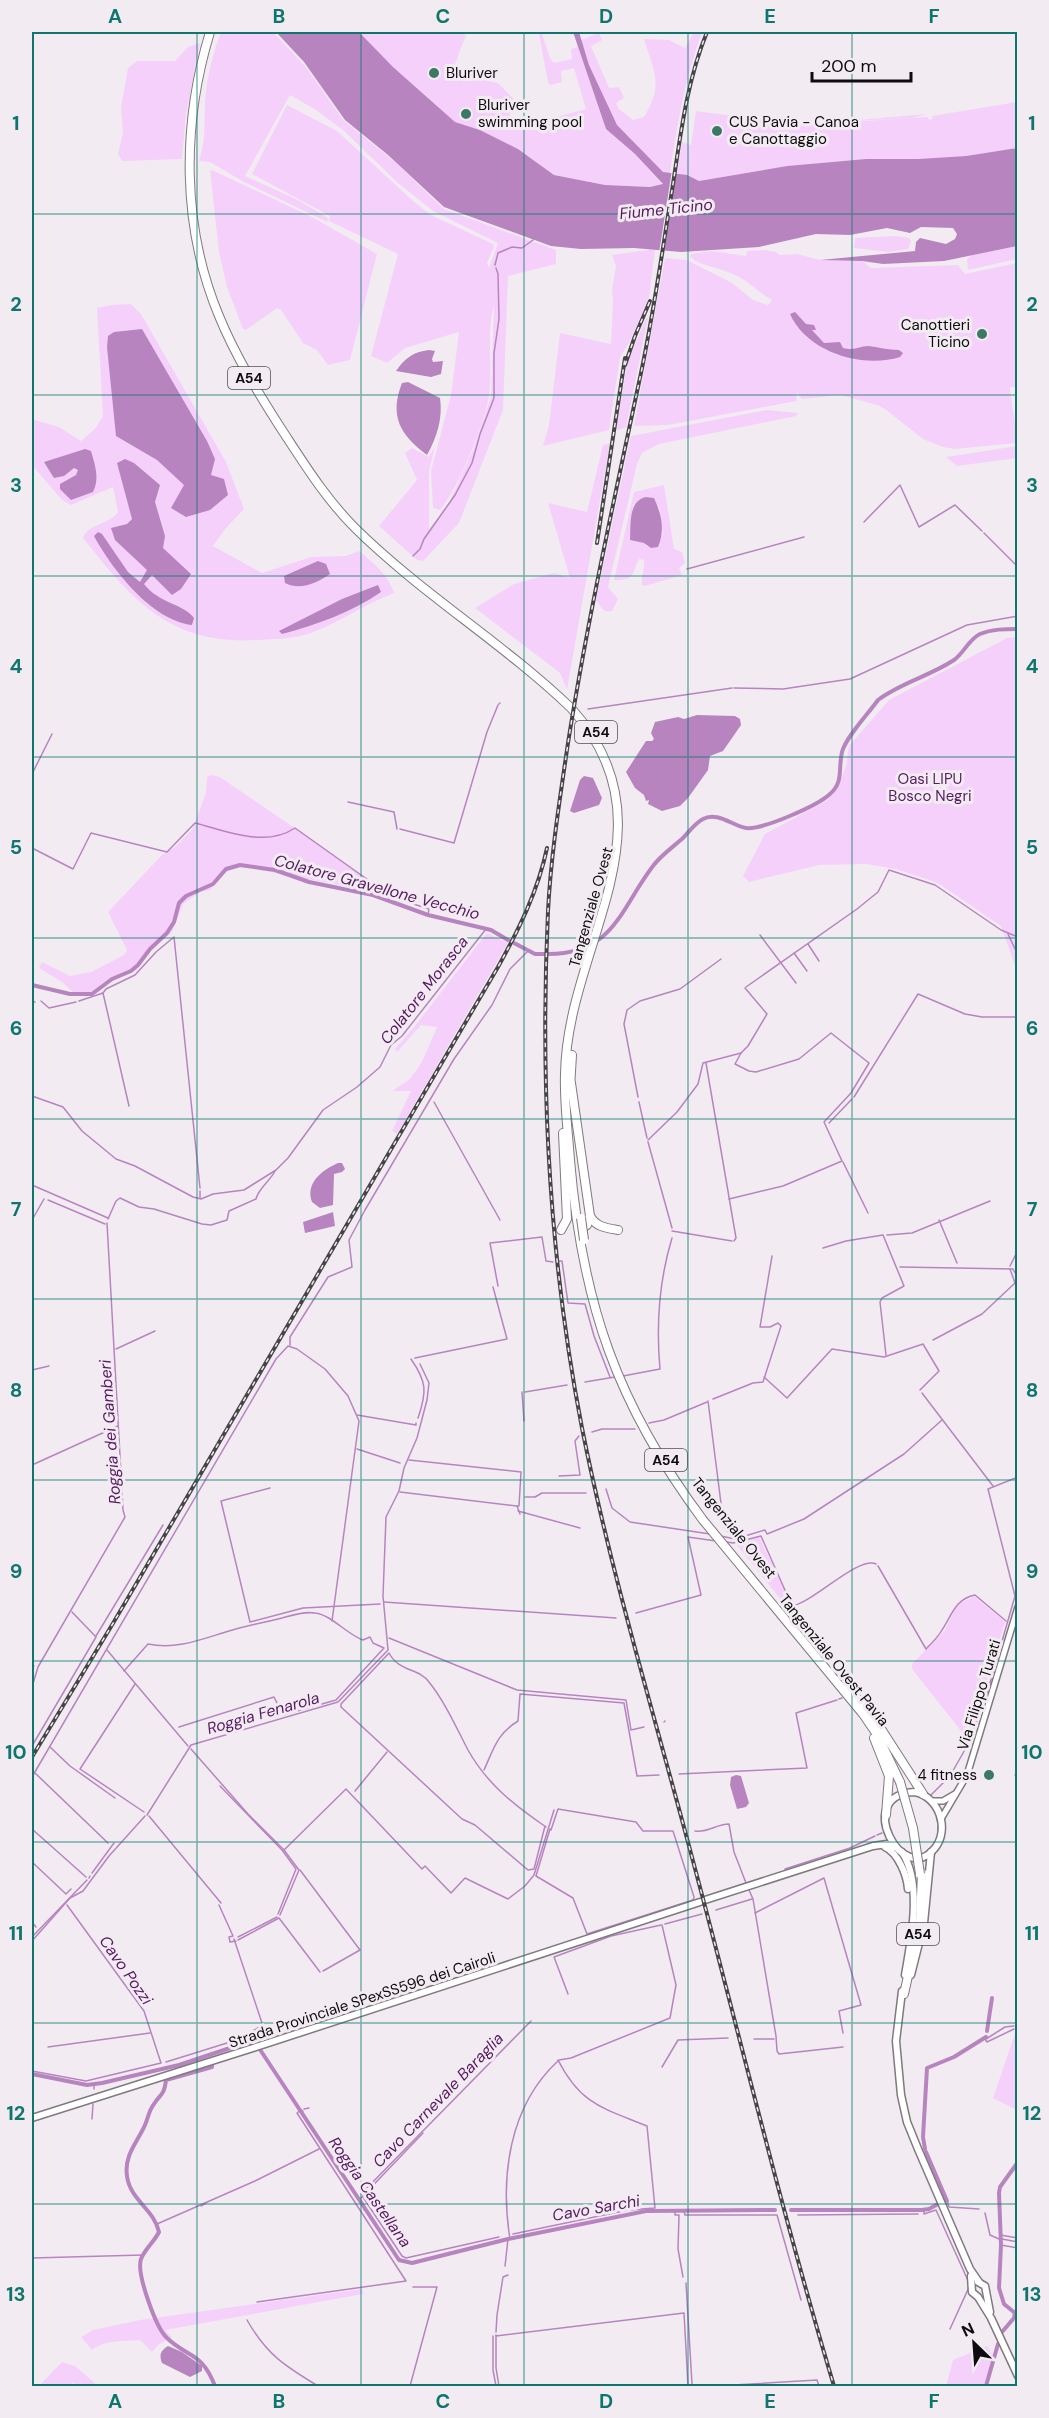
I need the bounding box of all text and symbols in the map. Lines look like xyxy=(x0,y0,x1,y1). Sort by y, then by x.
text: A xyxy=(108,3,122,29)
text: B xyxy=(273,3,285,29)
text: C xyxy=(436,3,450,29)
text: D xyxy=(599,3,613,29)
text: E xyxy=(764,3,776,29)
text: F xyxy=(928,3,940,29)
scale bar xyxy=(812,45,911,83)
text: 200 m xyxy=(821,54,877,78)
place label: Bluriver xyxy=(446,63,498,83)
marker: Bluriver xyxy=(427,66,441,80)
place label: Bluriver swimming pool xyxy=(478,95,582,132)
marker: Bluriver swimming pool xyxy=(459,107,473,121)
text: 1 xyxy=(12,110,20,136)
text: 1 xyxy=(1028,110,1036,136)
place label: CUS Pavia - Canoa e Canottaggio xyxy=(729,112,859,149)
marker: CUS Pavia - Canoa e Canottaggio xyxy=(710,124,724,138)
water label: Fiume Ticino xyxy=(618,194,714,224)
text: 2 xyxy=(10,291,22,317)
text: 2 xyxy=(1026,291,1038,317)
place label: Canottieri Ticino xyxy=(901,315,970,352)
marker: Canottieri Ticino xyxy=(975,327,989,341)
road number: A54 xyxy=(228,367,270,389)
text: 3 xyxy=(10,472,22,498)
text: 3 xyxy=(1026,472,1038,498)
text: 4 xyxy=(10,653,23,679)
text: 4 xyxy=(1026,653,1039,679)
road number: A54 xyxy=(575,721,617,743)
park label: Oasi LIPU Bosco Negri xyxy=(888,769,972,806)
text: 5 xyxy=(10,834,22,860)
text: 5 xyxy=(1026,834,1038,860)
street label: Tangenziale Ovest xyxy=(564,844,618,970)
water label: Colatore Gravellone Vecchio xyxy=(272,849,482,925)
water label: Colatore Morasca xyxy=(375,931,473,1048)
text: 6 xyxy=(10,1015,22,1041)
text: 6 xyxy=(1026,1015,1038,1041)
text: 7 xyxy=(11,1196,22,1222)
text: 7 xyxy=(1027,1196,1038,1222)
water label: Roggia dei Gamberi xyxy=(94,1358,126,1505)
text: 8 xyxy=(10,1377,22,1403)
text: 8 xyxy=(1026,1377,1038,1403)
road number: A54 xyxy=(645,1449,687,1471)
street label: Tangenziale Ovest xyxy=(687,1473,781,1583)
text: 9 xyxy=(10,1558,22,1584)
text: 9 xyxy=(1026,1558,1038,1584)
street label: Tangenziale Ovest Pavia xyxy=(775,1590,893,1730)
street label: Via Filippo Turati xyxy=(953,1637,1005,1753)
water label: Roggia Fenarola xyxy=(204,1687,322,1739)
text: 10 xyxy=(5,1739,27,1765)
text: 10 xyxy=(1021,1739,1043,1765)
place label: 4 fitness xyxy=(917,1765,977,1785)
marker: 4 fitness xyxy=(982,1768,996,1782)
text: 11 xyxy=(9,1920,23,1946)
text: 11 xyxy=(1025,1920,1039,1946)
road number: A54 xyxy=(897,1923,939,1945)
water label: Cavo Pozzi xyxy=(95,1931,158,2010)
street label: Strada Provinciale SPexSS596 dei Cairoli xyxy=(226,1947,498,2053)
water label: Cavo Carnevale Baraglia xyxy=(368,2028,508,2172)
text: 12 xyxy=(7,2100,25,2126)
text: 12 xyxy=(1023,2100,1041,2126)
water label: Roggia Castellana xyxy=(324,2132,416,2252)
water label: Cavo Sarchi xyxy=(551,2190,643,2226)
text: 13 xyxy=(6,2281,26,2307)
text: 13 xyxy=(1022,2281,1042,2307)
north arrow xyxy=(944,2313,1004,2373)
text: N xyxy=(958,2318,978,2342)
text: A xyxy=(108,2388,122,2414)
text: B xyxy=(273,2388,285,2414)
text: C xyxy=(436,2388,450,2414)
text: D xyxy=(599,2388,613,2414)
text: E xyxy=(764,2388,776,2414)
text: F xyxy=(928,2388,940,2414)

